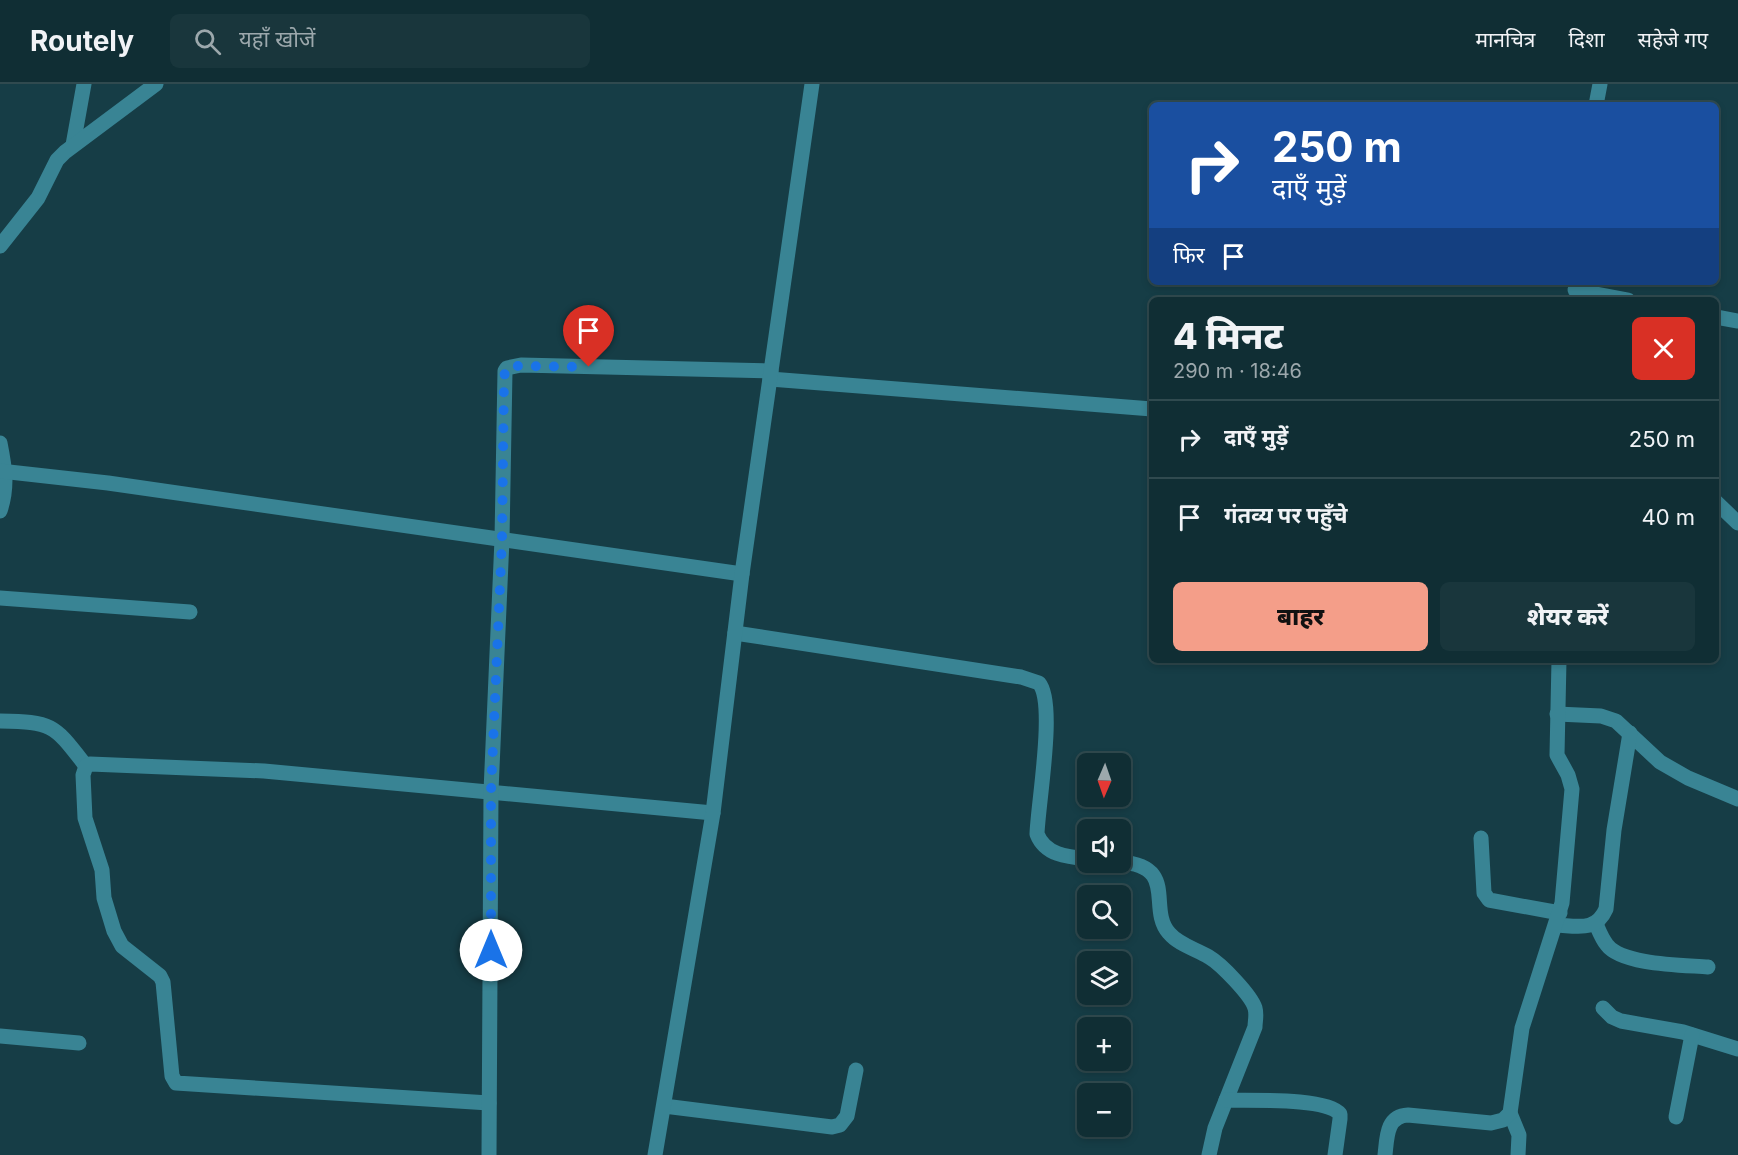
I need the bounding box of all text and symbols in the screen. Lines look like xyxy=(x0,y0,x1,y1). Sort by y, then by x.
search box xyxy=(170,14,590,68)
text: Routely xyxy=(30,24,134,58)
icon: search xyxy=(191,25,224,58)
text: यहाँ खोजें xyxy=(239,26,315,52)
text: मानचित्र xyxy=(1475,27,1535,52)
text: दिशा xyxy=(1568,27,1605,52)
text: सहेजे गए xyxy=(1638,27,1708,52)
text: 250 m xyxy=(1272,121,1402,172)
icon: right xyxy=(1173,126,1251,204)
text: दाएँ मुड़ें xyxy=(1272,172,1346,205)
icon: arrive xyxy=(1217,240,1250,273)
text: फिर xyxy=(1173,242,1205,268)
pin xyxy=(563,305,614,367)
icon: arrive xyxy=(572,314,605,347)
text: 4 मिनट xyxy=(1173,314,1283,358)
button: close xyxy=(1632,317,1695,380)
text: 290 m · 18:46 xyxy=(1173,359,1302,383)
icon: right xyxy=(1173,423,1206,456)
text: दाएँ मुड़ें xyxy=(1224,424,1288,450)
text: 250 m xyxy=(1629,426,1695,452)
icon: arrive xyxy=(1173,501,1206,534)
text: गंतव्य पर पहुँचे xyxy=(1224,502,1348,528)
text: 40 m xyxy=(1641,504,1695,530)
button: बाहर xyxy=(1173,582,1428,651)
button: शेयर करें xyxy=(1440,582,1695,651)
north arrow xyxy=(1077,753,1131,807)
map controls xyxy=(1077,753,1131,1137)
button: sound xyxy=(1077,819,1131,873)
button: search xyxy=(1077,885,1131,939)
position arrow xyxy=(459,918,523,982)
button: layers xyxy=(1077,951,1131,1005)
button: + xyxy=(1077,1017,1131,1071)
button: − xyxy=(1077,1083,1131,1137)

